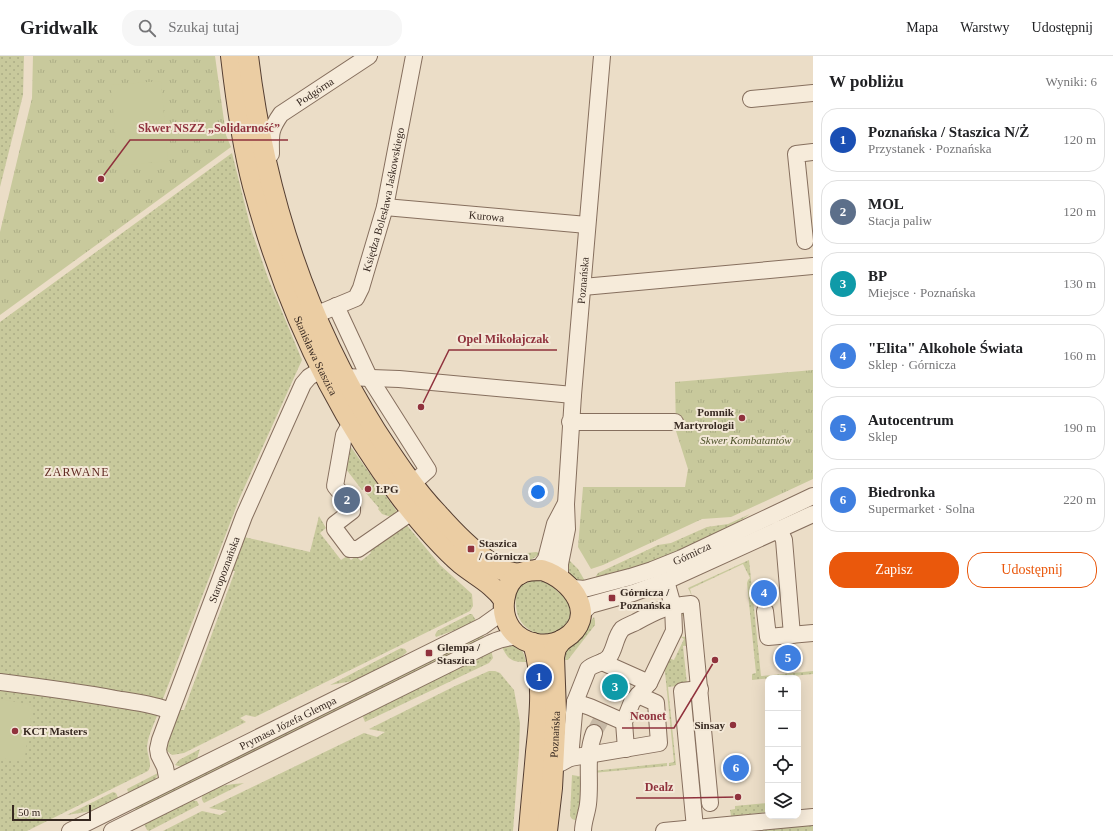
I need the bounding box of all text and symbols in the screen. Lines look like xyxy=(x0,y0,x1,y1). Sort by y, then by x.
search box xyxy=(122,10,402,46)
text: Gridwalk xyxy=(20,17,98,38)
icon: search xyxy=(136,17,158,39)
text: Szukaj tutaj xyxy=(168,19,239,35)
text: Mapa xyxy=(906,20,938,35)
text: Warstwy xyxy=(960,20,1010,35)
text: Udostępnij xyxy=(1032,20,1093,35)
text: W pobliżu xyxy=(829,72,904,91)
text: Wyniki: 6 xyxy=(1045,74,1097,89)
street label: Podgórna xyxy=(294,75,336,108)
callout: Skwer NSZZ „Solidarność” xyxy=(130,116,288,140)
text: Skwer NSZZ „Solidarność” xyxy=(138,121,280,135)
text: Poznańska / Staszica N/Ż xyxy=(868,124,1029,140)
street label: Księdza Bolesława Jaśkowskiego xyxy=(360,126,406,273)
text: 1 xyxy=(840,132,846,147)
text: 120 m xyxy=(1063,132,1096,147)
text: Przystanek · Poznańska xyxy=(868,141,991,156)
text: MOL xyxy=(868,196,904,212)
text: 2 xyxy=(840,204,846,219)
text: 120 m xyxy=(1063,204,1096,219)
street label: Kurowa xyxy=(468,209,505,224)
text: Stacja paliw xyxy=(868,213,932,228)
street label: Poznańska xyxy=(575,256,591,304)
text: BP xyxy=(868,268,887,284)
text: 3 xyxy=(840,276,846,291)
text: 130 m xyxy=(1063,276,1096,291)
text: Miejsce · Poznańska xyxy=(868,285,976,300)
street label: Stanisława Staszica xyxy=(292,314,340,397)
callout: Opel Mikołajczak xyxy=(449,326,557,350)
text: Opel Mikołajczak xyxy=(457,332,549,346)
text: "Elita" Alkohole Świata xyxy=(868,340,1023,356)
text: 4 xyxy=(840,348,846,363)
text: 160 m xyxy=(1063,348,1096,363)
text: Sklep · Górnicza xyxy=(868,357,956,372)
place label: Pomnik Martyrologii xyxy=(674,406,735,431)
text: Autocentrum xyxy=(868,412,954,428)
marker: Pomnik Martyrologii xyxy=(737,413,747,423)
text: 5 xyxy=(840,420,846,435)
text: 190 m xyxy=(1063,420,1096,435)
text: Sklep xyxy=(868,429,898,444)
park label: Skwer Kombatantów xyxy=(700,434,792,446)
district label: ZARWANE xyxy=(45,465,110,479)
your location xyxy=(528,482,548,502)
place label: LPG xyxy=(376,483,399,495)
marker: LPG xyxy=(363,484,373,494)
text: Biedronka xyxy=(868,484,935,500)
pin: 2 xyxy=(334,485,360,515)
text: 6 xyxy=(840,492,846,507)
text: 220 m xyxy=(1063,492,1096,507)
text: Supermarket · Solna xyxy=(868,501,975,516)
street label: Staropoznańska xyxy=(206,535,242,604)
place label: Staszica / Górnicza xyxy=(478,537,529,562)
street label: Górnicza xyxy=(671,539,713,567)
marker: Staszica / Górnicza xyxy=(466,544,476,554)
button: Zapisz xyxy=(829,552,959,588)
button: Udostępnij xyxy=(967,552,1097,588)
pin: 4 xyxy=(751,578,777,608)
place label: Górnicza / Poznańska xyxy=(620,586,671,611)
marker: Górnicza / Poznańska xyxy=(607,593,617,603)
place label: Glempa / Staszica xyxy=(437,641,481,666)
pin: 5 xyxy=(775,643,801,673)
marker: Glempa / Staszica xyxy=(424,648,434,658)
pin: 1 xyxy=(526,662,552,692)
pin: 3 xyxy=(602,672,628,702)
map controls xyxy=(765,675,801,819)
button: + xyxy=(765,675,801,711)
street label: Prymasa Józefa Glempa xyxy=(237,694,338,752)
callout: Neonet xyxy=(622,704,674,728)
text: Neonet xyxy=(630,709,666,723)
street label: Poznańska xyxy=(548,710,562,758)
button: − xyxy=(765,711,801,747)
place label: Sinsay xyxy=(694,719,725,731)
marker: Sinsay xyxy=(728,720,738,730)
place label: KCT Masters xyxy=(23,725,88,737)
marker: KCT Masters xyxy=(10,726,20,736)
button: locate xyxy=(765,747,801,783)
pin: 6 xyxy=(723,753,749,783)
callout: Dealz xyxy=(636,774,681,798)
text: Dealz xyxy=(645,780,674,794)
button: layers xyxy=(765,783,801,819)
scale bar xyxy=(12,803,91,822)
text: 50 m xyxy=(18,806,40,818)

